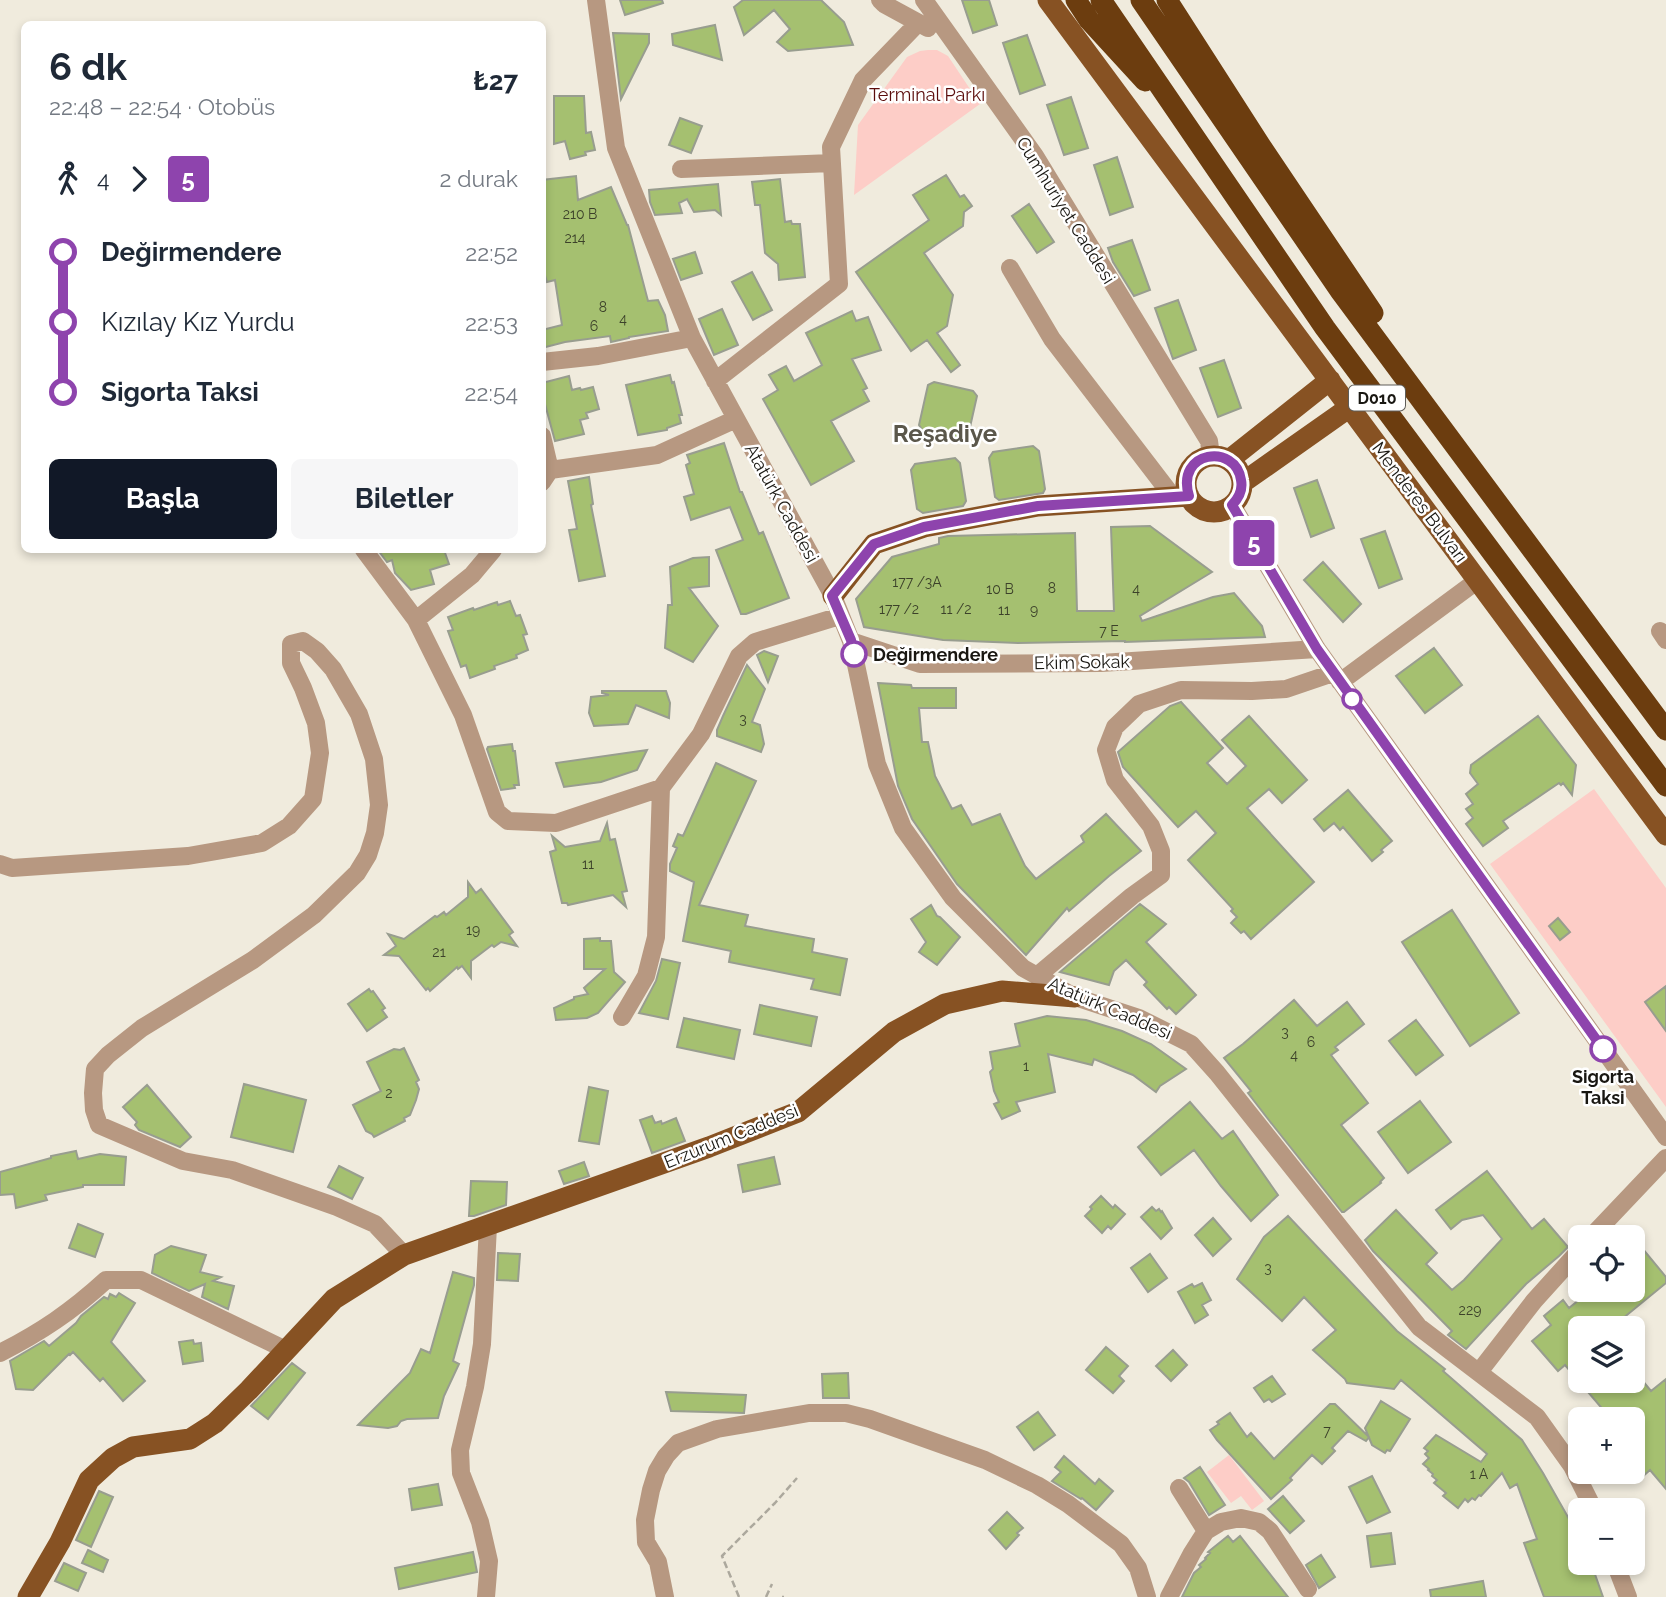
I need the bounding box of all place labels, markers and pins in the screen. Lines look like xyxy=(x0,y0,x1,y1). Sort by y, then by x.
marker: Değirmendere xyxy=(841,641,867,667)
place label: Değirmendere xyxy=(873,644,998,665)
unlabelled marker xyxy=(1342,689,1362,709)
marker: Sigorta Taksi xyxy=(1590,1036,1616,1062)
place label: Sigorta Taksi xyxy=(1572,1066,1634,1108)

